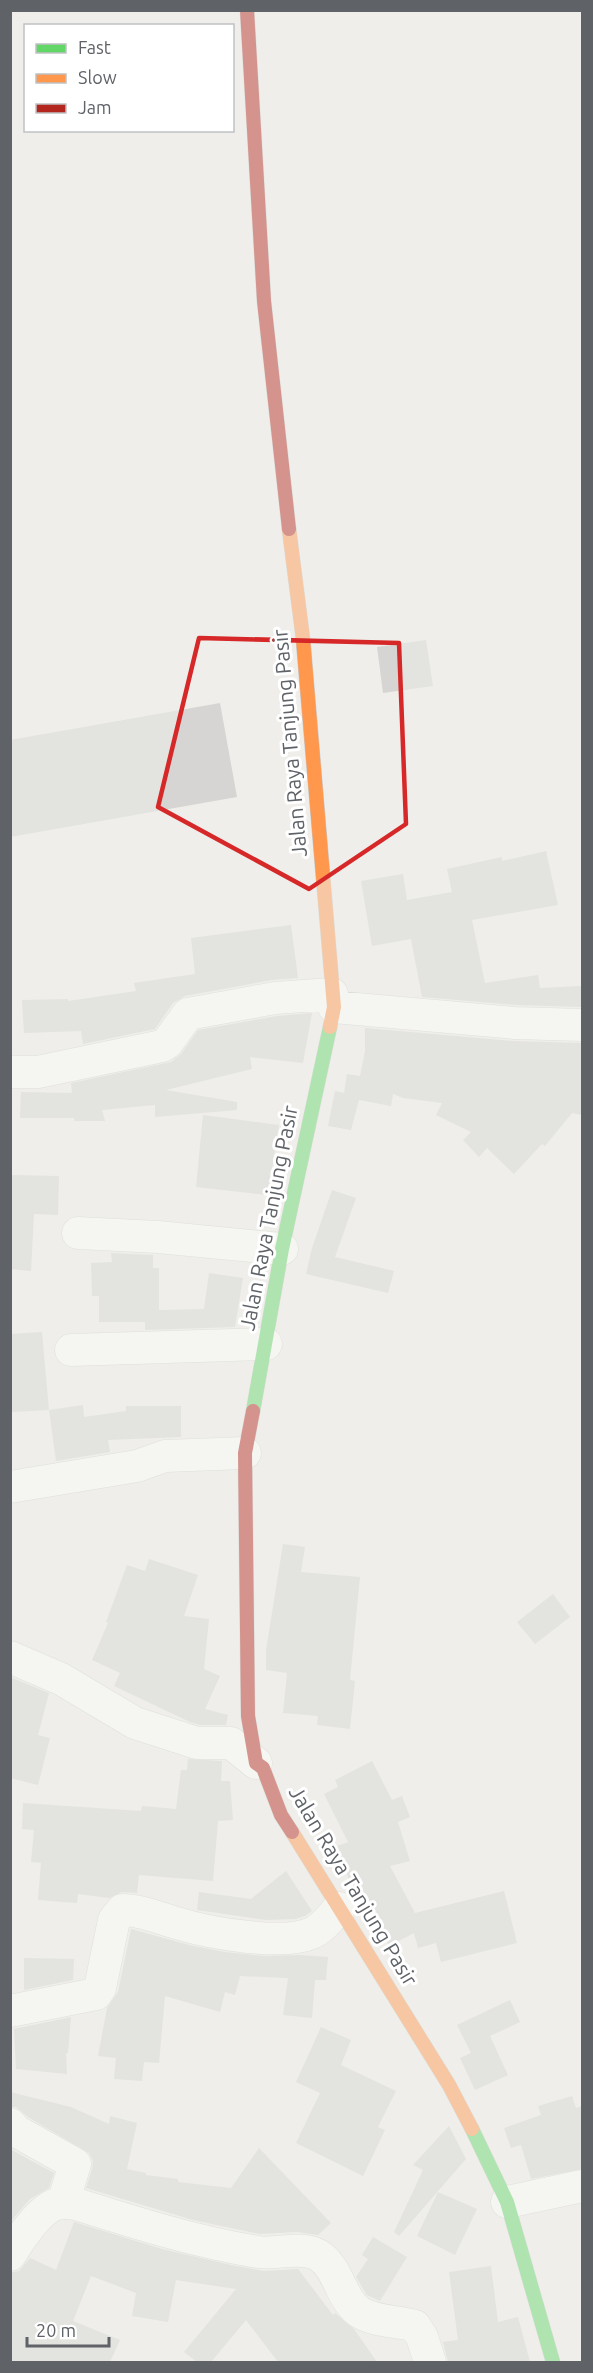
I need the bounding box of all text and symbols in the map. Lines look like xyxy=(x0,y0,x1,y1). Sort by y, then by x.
legend xyxy=(24,24,234,132)
text: Fast xyxy=(78,37,111,57)
text: Slow xyxy=(78,67,117,87)
text: Jam xyxy=(78,97,112,117)
street label: Jalan Raya Tanjung Pasir xyxy=(267,628,311,858)
street label: Jalan Raya Tanjung Pasir xyxy=(234,1103,302,1332)
street label: Jalan Raya Tanjung Pasir xyxy=(285,1781,423,1990)
scale bar xyxy=(27,2310,110,2348)
text: 20 m xyxy=(36,2320,76,2340)

